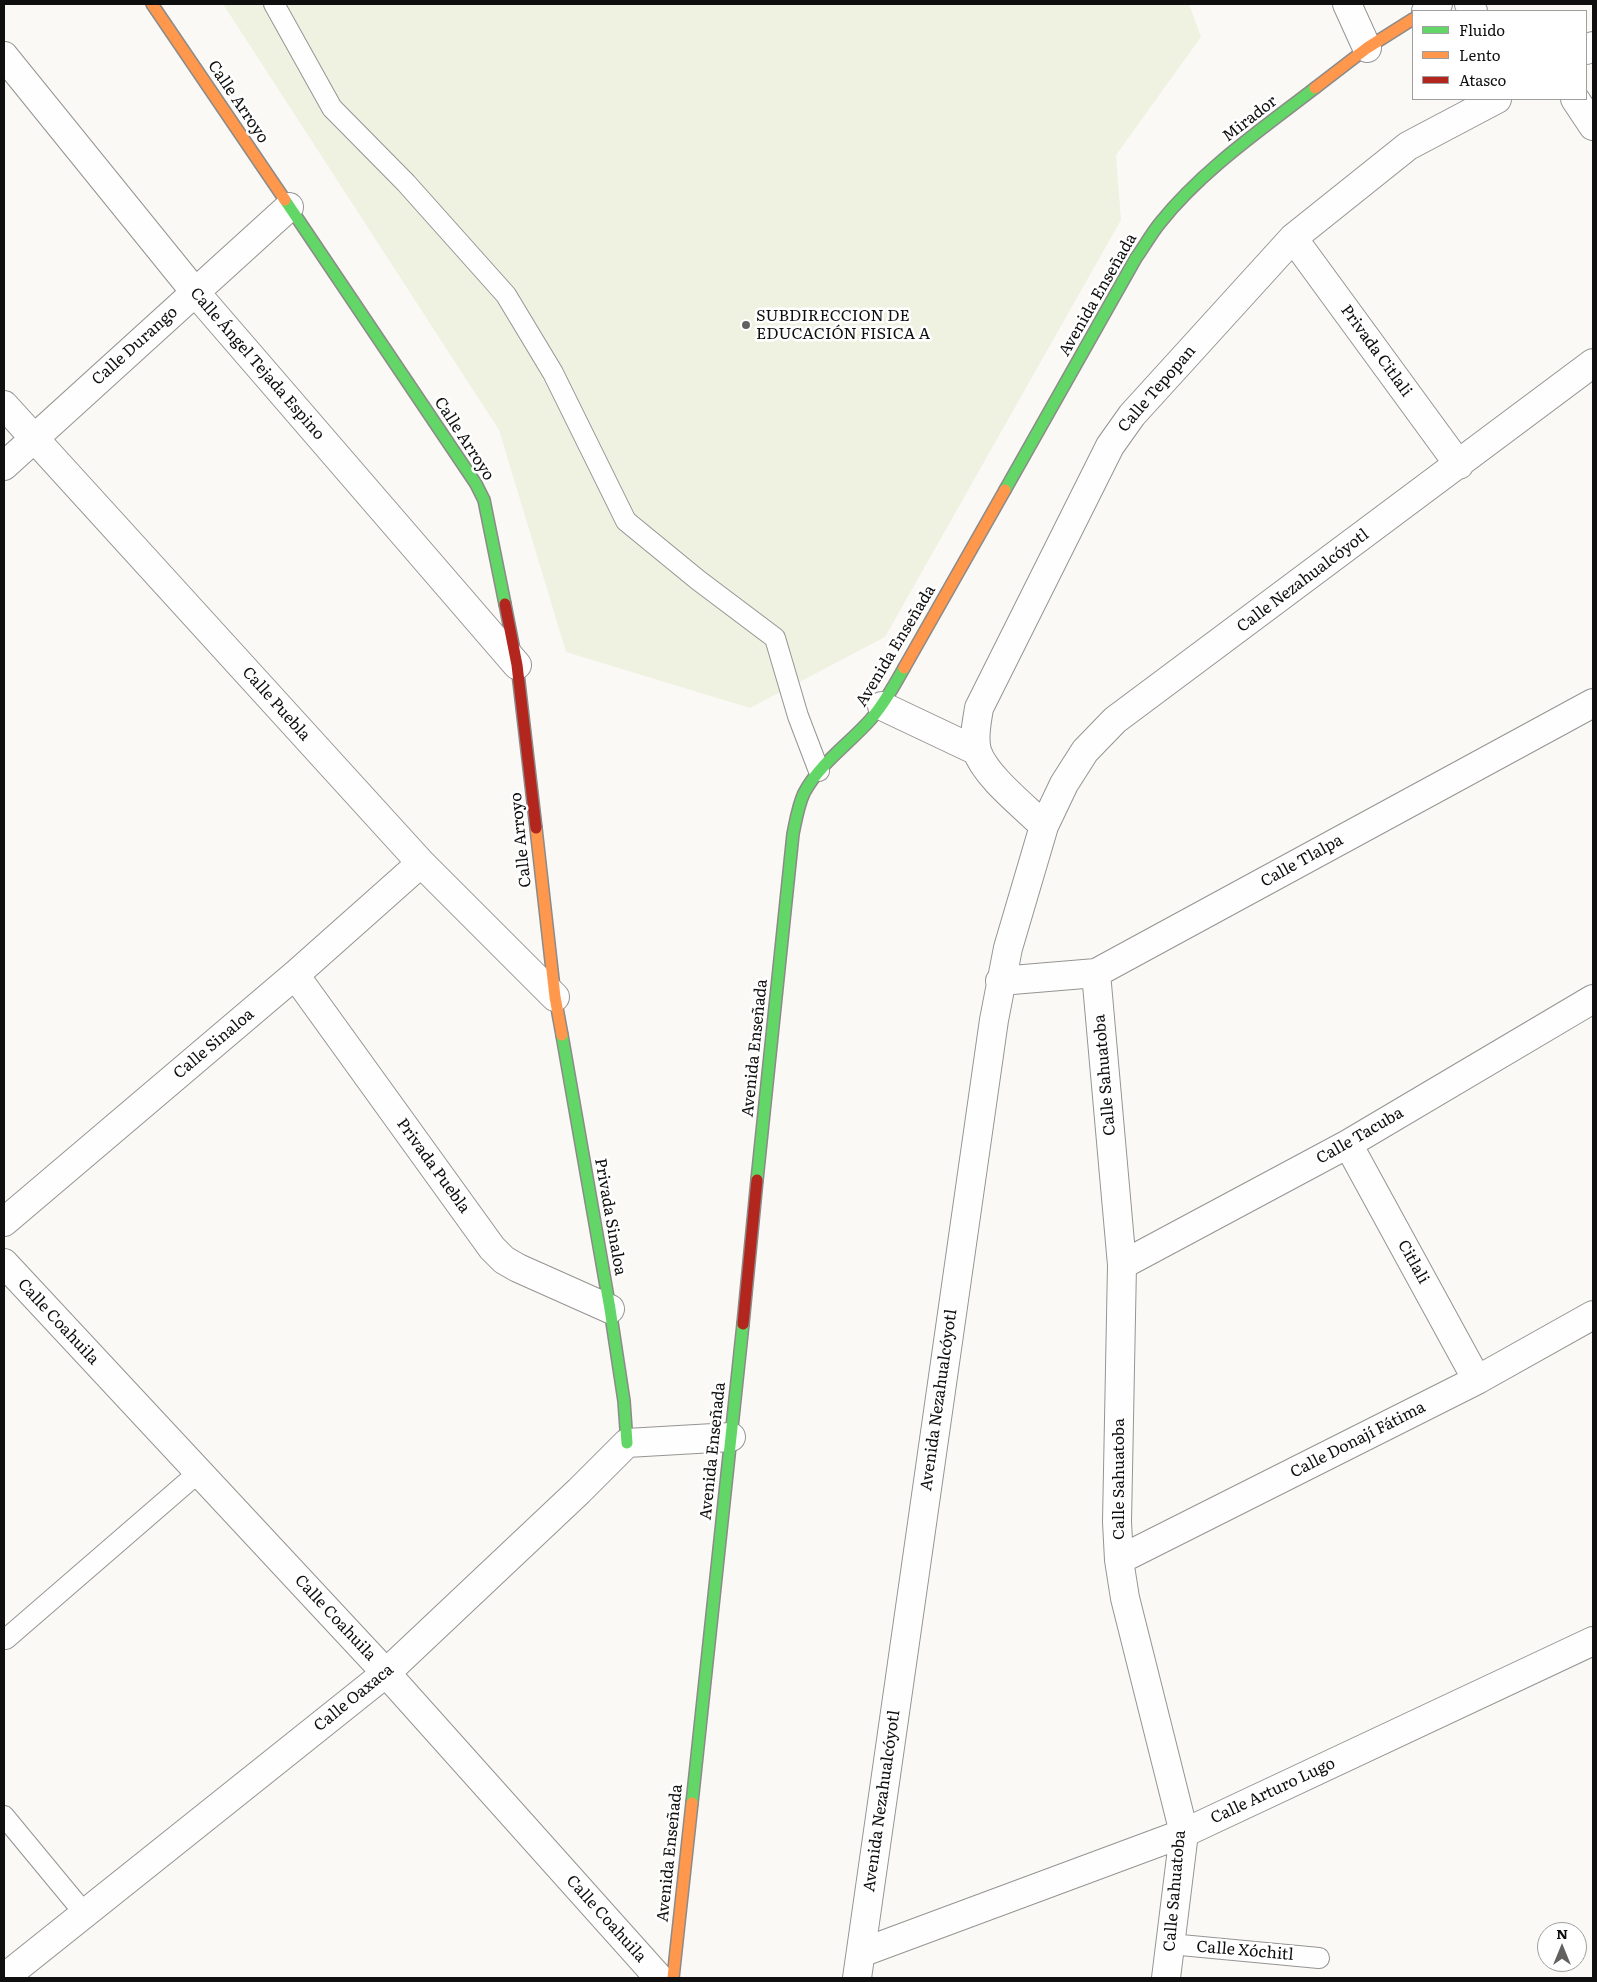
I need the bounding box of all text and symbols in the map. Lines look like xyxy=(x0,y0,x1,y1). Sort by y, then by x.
legend xyxy=(1412,10,1587,100)
text: Fluido xyxy=(1459,18,1505,41)
text: Lento xyxy=(1459,43,1500,66)
street label: Calle Arroyo xyxy=(203,57,273,147)
text: Atasco xyxy=(1459,68,1506,91)
street label: Mirador xyxy=(1219,92,1281,146)
street label: Avenida Enseñada xyxy=(1055,230,1141,360)
street label: Calle Ángel Tejada Espino xyxy=(186,284,328,444)
street label: Privada Citlali xyxy=(1336,301,1416,401)
street label: Calle Durango xyxy=(88,302,182,390)
place label: SUBDIRECCION DE EDUCACIÓN FISICA A xyxy=(756,306,930,344)
marker: SUBDIRECCION DE EDUCACIÓN FISICA A xyxy=(740,319,752,331)
street label: Calle Tepopan xyxy=(1114,342,1200,436)
street label: Calle Arroyo xyxy=(430,394,498,484)
street label: Calle Nezahualcóyotl xyxy=(1233,525,1373,637)
street label: Avenida Enseñada xyxy=(852,582,940,710)
street label: Calle Puebla xyxy=(238,663,314,745)
street label: Calle Arroyo xyxy=(506,792,536,888)
street label: Calle Tlalpa xyxy=(1257,831,1347,891)
street label: Avenida Enseñada xyxy=(738,978,772,1118)
street label: Calle Sinaloa xyxy=(170,1005,258,1083)
street label: Calle Sahuatoba xyxy=(1090,1013,1120,1137)
street label: Calle Tacuba xyxy=(1313,1103,1407,1169)
street label: Privada Puebla xyxy=(392,1115,474,1217)
street label: Privada Sinaloa xyxy=(590,1157,630,1277)
street label: Citlali xyxy=(1393,1237,1433,1287)
street label: Calle Coahuila xyxy=(13,1275,103,1369)
street label: Avenida Nezahualcóyotl xyxy=(917,1308,961,1492)
street label: Avenida Enseñada xyxy=(696,1381,730,1521)
street label: Calle Donají Fátima xyxy=(1287,1398,1429,1482)
street label: Calle Sahuatoba xyxy=(1109,1418,1129,1540)
street label: Calle Coahuila xyxy=(290,1571,380,1665)
street label: Calle Oaxaca xyxy=(310,1660,398,1736)
street label: Avenida Nezahualcóyotl xyxy=(860,1709,904,1893)
street label: Calle Arturo Lugo xyxy=(1208,1754,1338,1828)
street label: Avenida Enseñada xyxy=(653,1783,687,1923)
street label: Calle Sahuatoba xyxy=(1160,1829,1190,1953)
street label: Calle Coahuila xyxy=(562,1872,650,1966)
north arrow xyxy=(1537,1922,1587,1972)
text: N xyxy=(1556,1923,1568,1943)
street label: Calle Xóchitl xyxy=(1196,1937,1294,1965)

